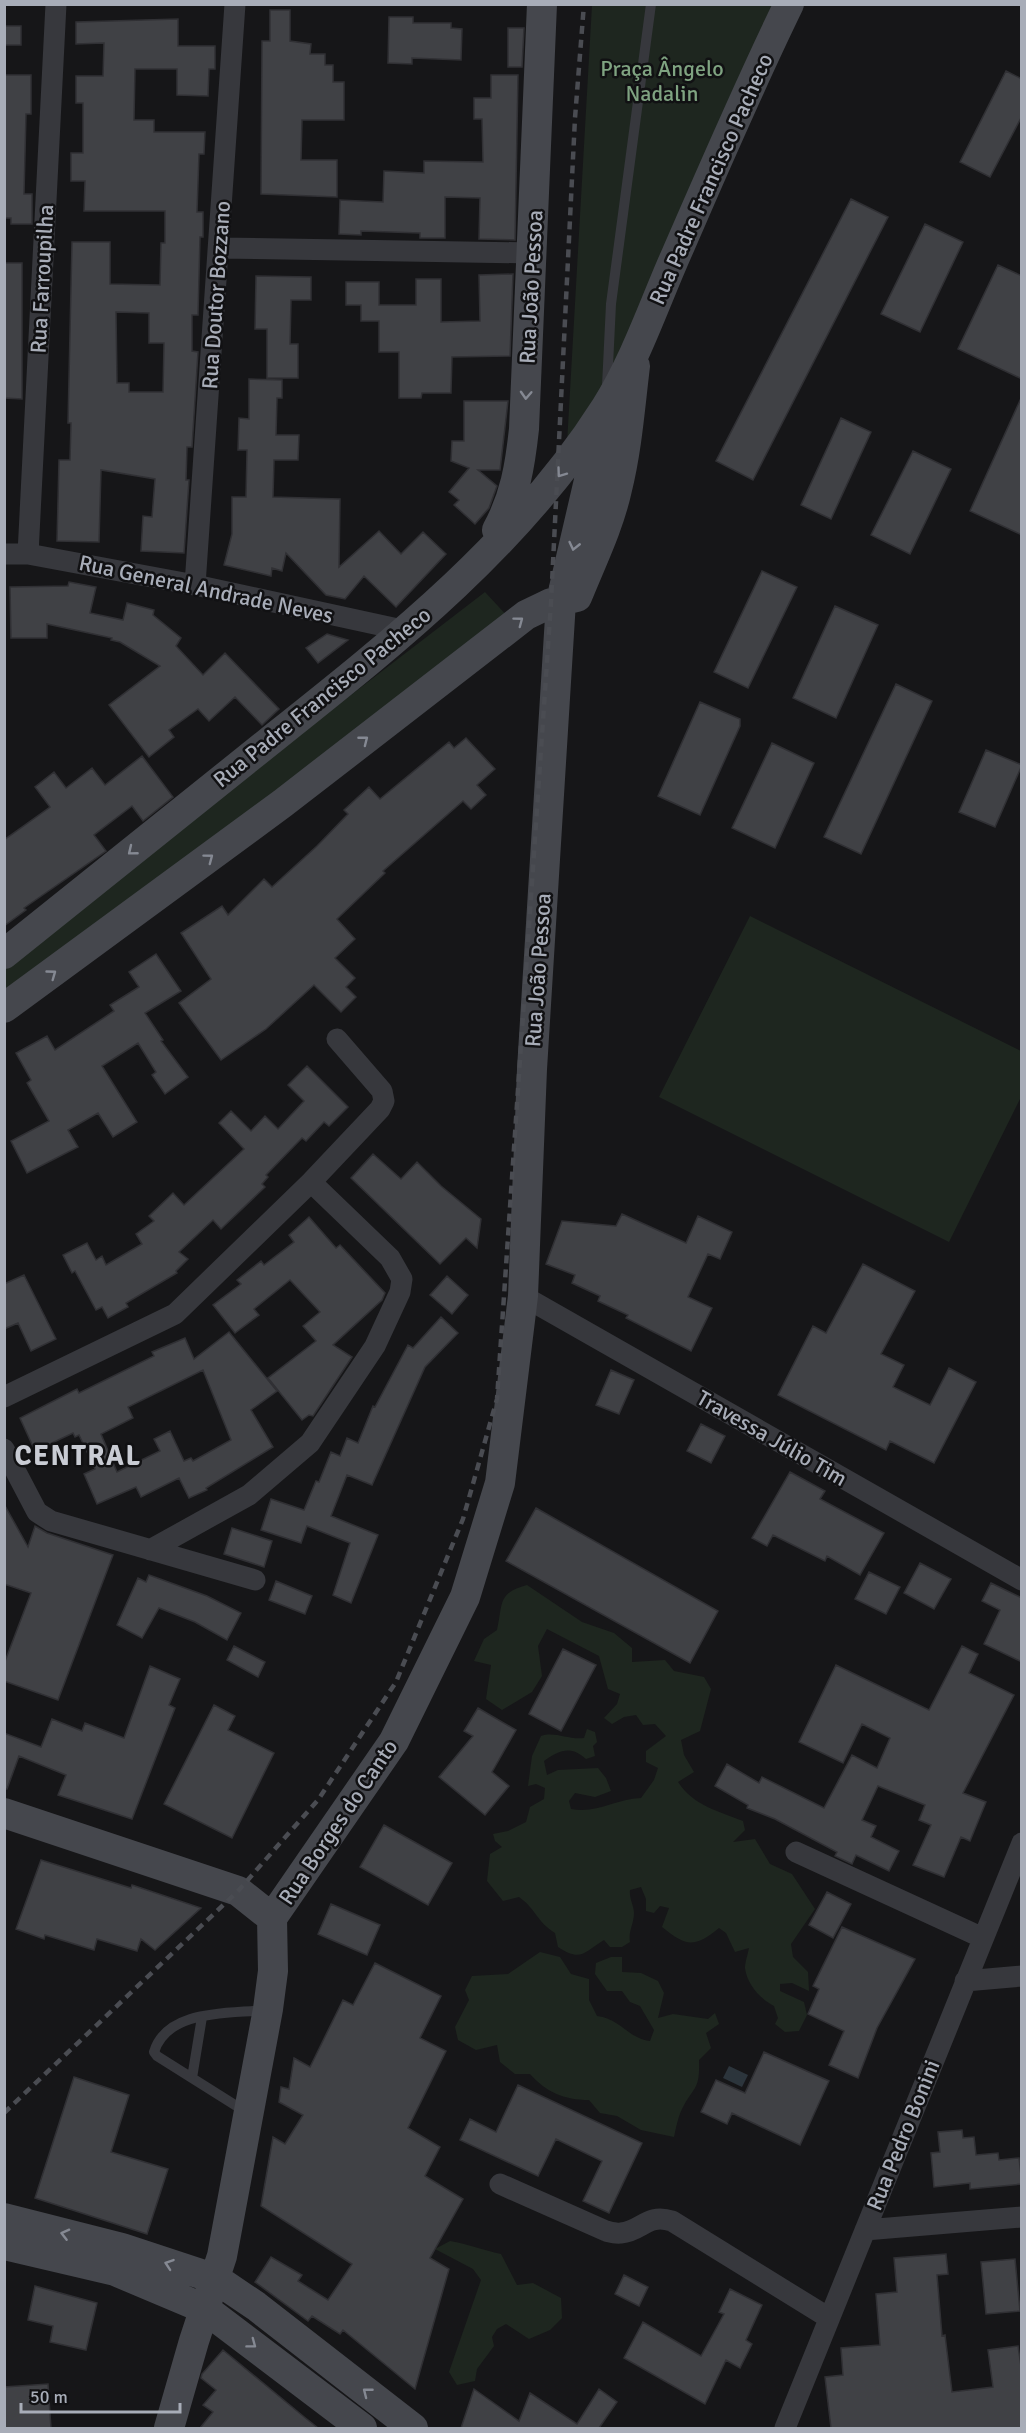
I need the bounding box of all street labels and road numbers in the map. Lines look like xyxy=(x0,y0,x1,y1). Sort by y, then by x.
street label: Rua Padre Francisco Pacheco xyxy=(643,49,779,309)
street label: Rua Doutor Bozzano xyxy=(196,200,236,390)
street label: Rua Farroupilha xyxy=(25,204,59,354)
street label: Rua João Pessoa xyxy=(513,209,549,365)
street label: Rua General Andrade Neves xyxy=(77,549,335,629)
street label: Rua Padre Francisco Pacheco xyxy=(208,601,436,793)
street label: Rua João Pessoa xyxy=(519,892,557,1048)
street label: Travessa Júlio Tim xyxy=(692,1384,852,1492)
street label: Rua Borges do Canto xyxy=(273,1734,403,1910)
street label: Rua Pedro Bonini xyxy=(861,2056,945,2214)

